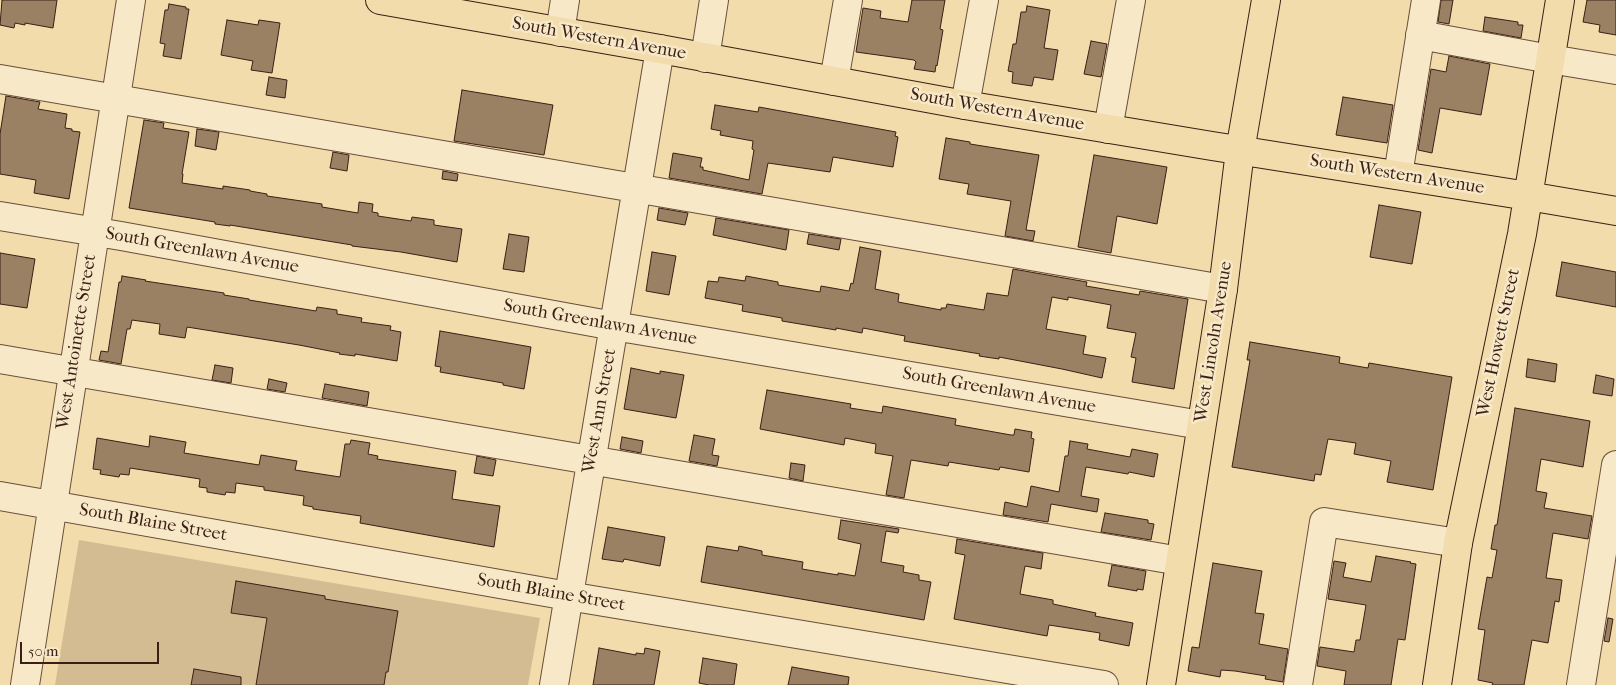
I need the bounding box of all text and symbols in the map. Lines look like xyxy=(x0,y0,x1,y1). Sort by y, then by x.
street label: South Western Avenue xyxy=(510,13,688,65)
street label: South Western Avenue xyxy=(908,84,1086,136)
street label: South Western Avenue xyxy=(1308,151,1486,199)
street label: South Greenlawn Avenue xyxy=(104,223,300,279)
street label: West Antoinette Street xyxy=(52,253,102,431)
street label: West Lincoln Avenue xyxy=(1191,260,1237,424)
street label: West Howett Street xyxy=(1473,267,1525,419)
street label: South Greenlawn Avenue xyxy=(502,295,698,351)
street label: West Ann Street xyxy=(578,347,622,475)
street label: South Greenlawn Avenue xyxy=(901,363,1097,419)
street label: South Blaine Street xyxy=(77,499,229,547)
street label: South Blaine Street xyxy=(475,569,627,617)
scale bar xyxy=(22,632,161,664)
text: 50 m xyxy=(28,642,58,660)

